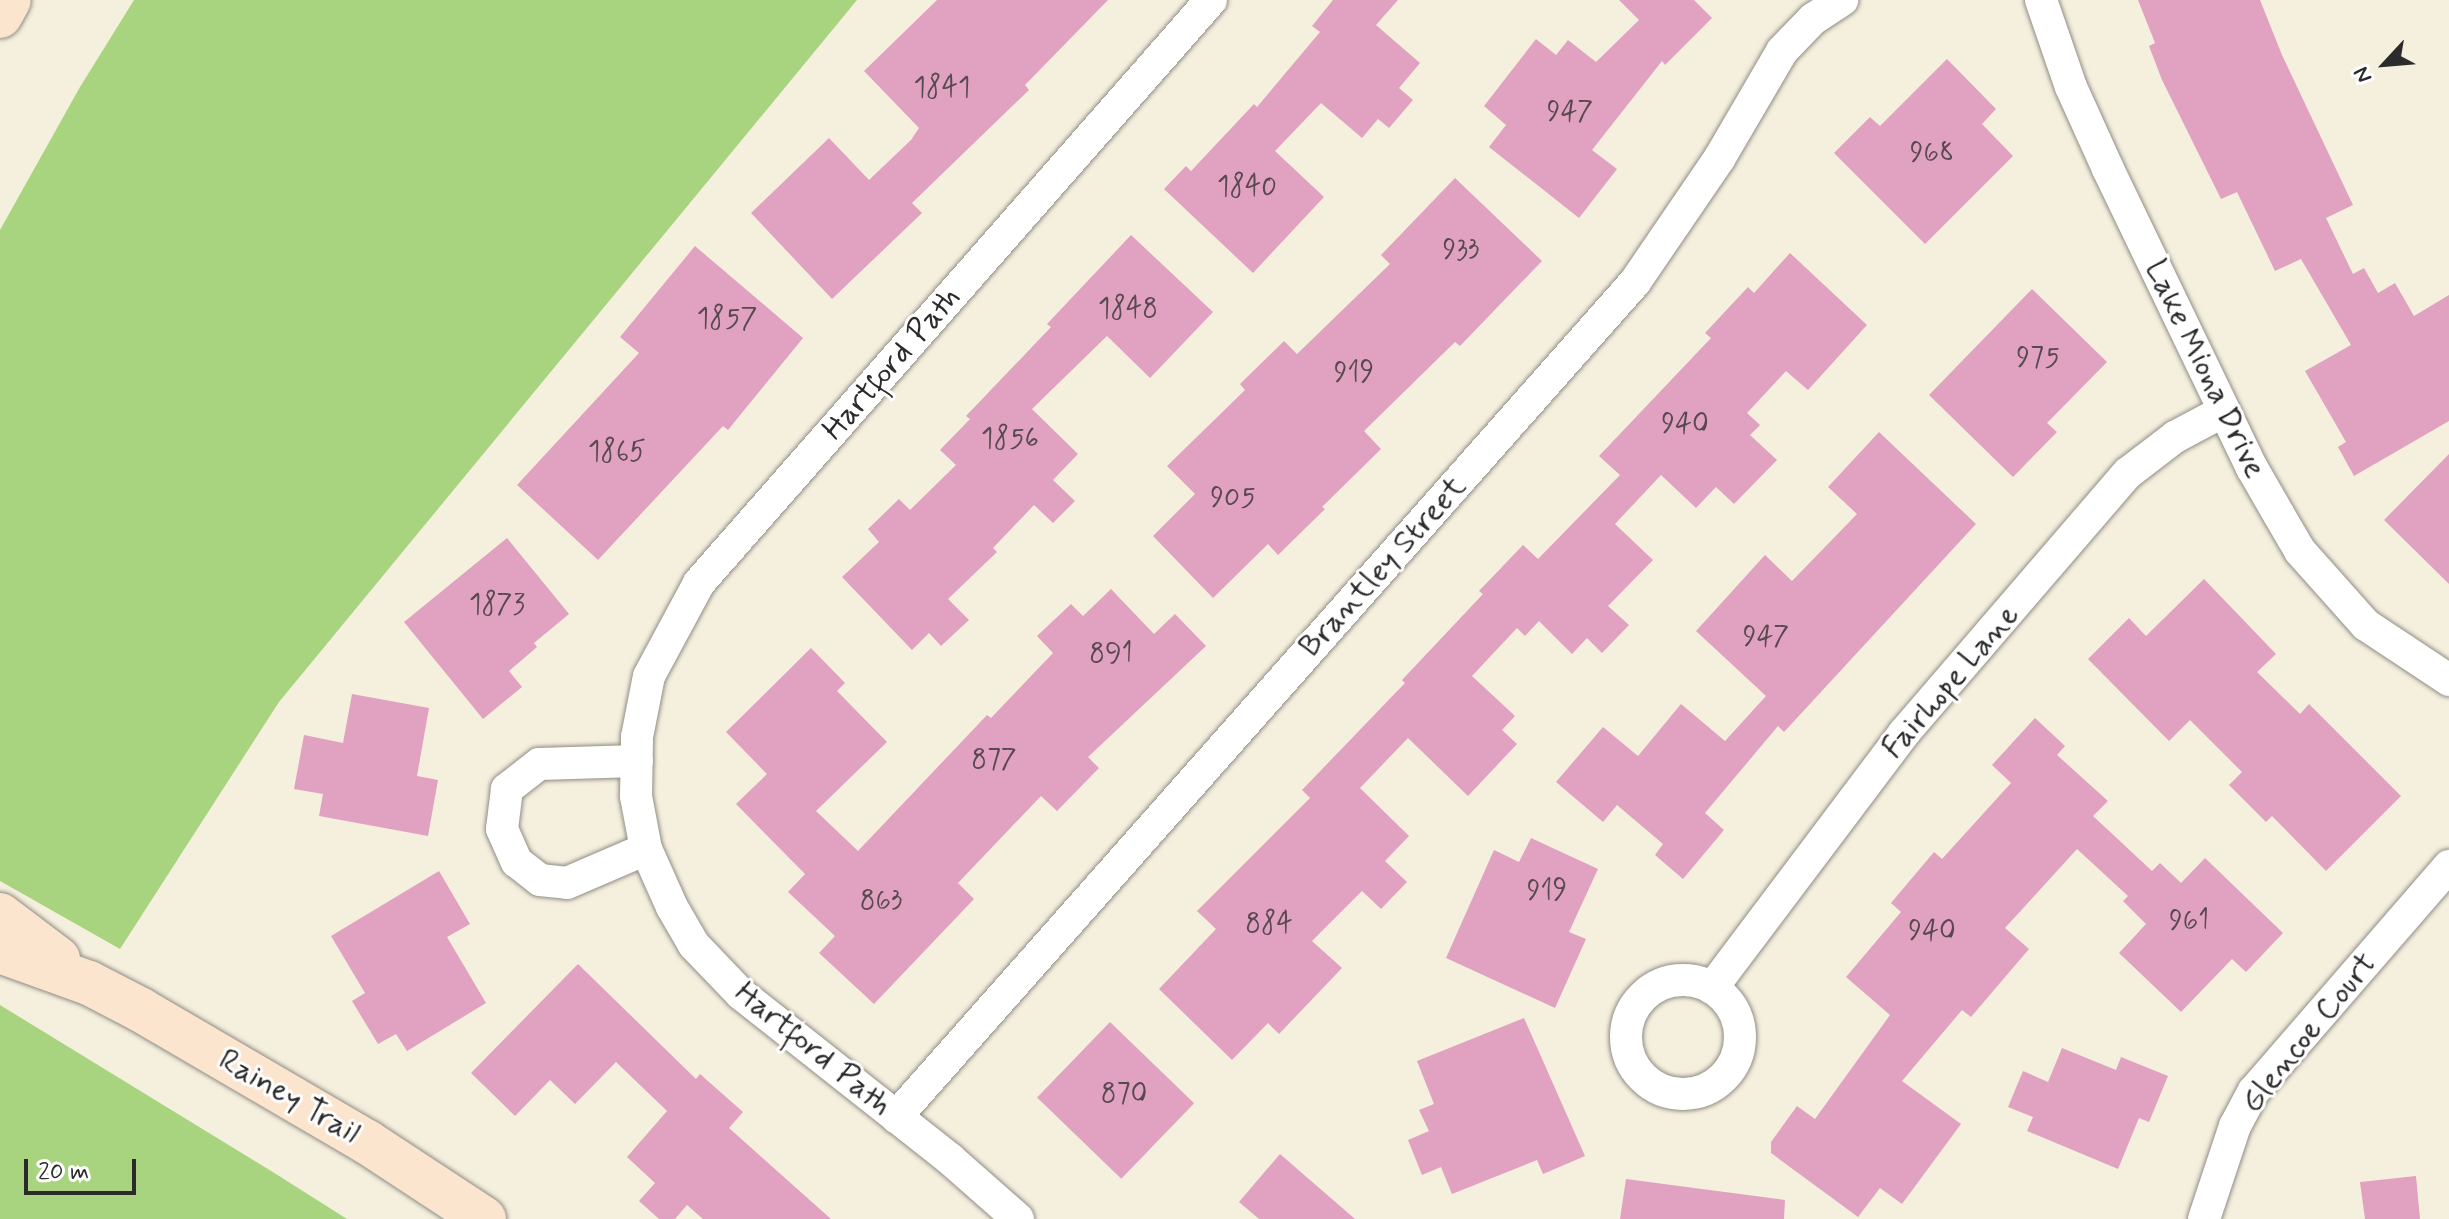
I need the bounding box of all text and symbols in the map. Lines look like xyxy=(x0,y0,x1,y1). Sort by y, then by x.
north arrow xyxy=(2345,24,2425,104)
text: N xyxy=(2348,62,2379,87)
house number: 1841 xyxy=(914,72,970,106)
house number: 947 xyxy=(1547,96,1593,130)
house number: 968 xyxy=(1910,137,1954,171)
house number: 1840 xyxy=(1217,171,1277,205)
house number: 933 xyxy=(1442,234,1480,268)
street label: Lake Miona Drive xyxy=(2135,252,2275,486)
street label: Hartford Path xyxy=(816,280,968,448)
house number: 1848 xyxy=(1098,293,1158,327)
house number: 1857 xyxy=(697,303,757,337)
house number: 975 xyxy=(2016,342,2060,376)
house number: 919 xyxy=(1334,357,1374,391)
house number: 940 xyxy=(1661,408,1709,442)
house number: 1856 xyxy=(981,423,1039,457)
house number: 1865 xyxy=(588,436,646,470)
street label: Brantley Street xyxy=(1291,468,1475,666)
house number: 905 xyxy=(1210,482,1256,516)
house number: 1873 xyxy=(469,589,525,623)
street label: Fairhope Lane xyxy=(1875,599,2027,765)
house number: 947 xyxy=(1743,621,1789,655)
house number: 891 xyxy=(1089,638,1133,672)
house number: 877 xyxy=(971,744,1017,778)
house number: 919 xyxy=(1527,875,1567,909)
house number: 863 xyxy=(860,885,902,919)
house number: 961 xyxy=(2169,905,2209,939)
house number: 884 xyxy=(1245,908,1293,942)
house number: 940 xyxy=(1908,915,1956,949)
street label: Glencoe Court xyxy=(2233,945,2385,1121)
street label: Hartford Path xyxy=(728,975,898,1123)
street label: Rainey Trail xyxy=(211,1041,367,1153)
house number: 870 xyxy=(1101,1078,1147,1112)
scale bar xyxy=(28,1143,140,1193)
text: 20 m xyxy=(38,1157,89,1188)

